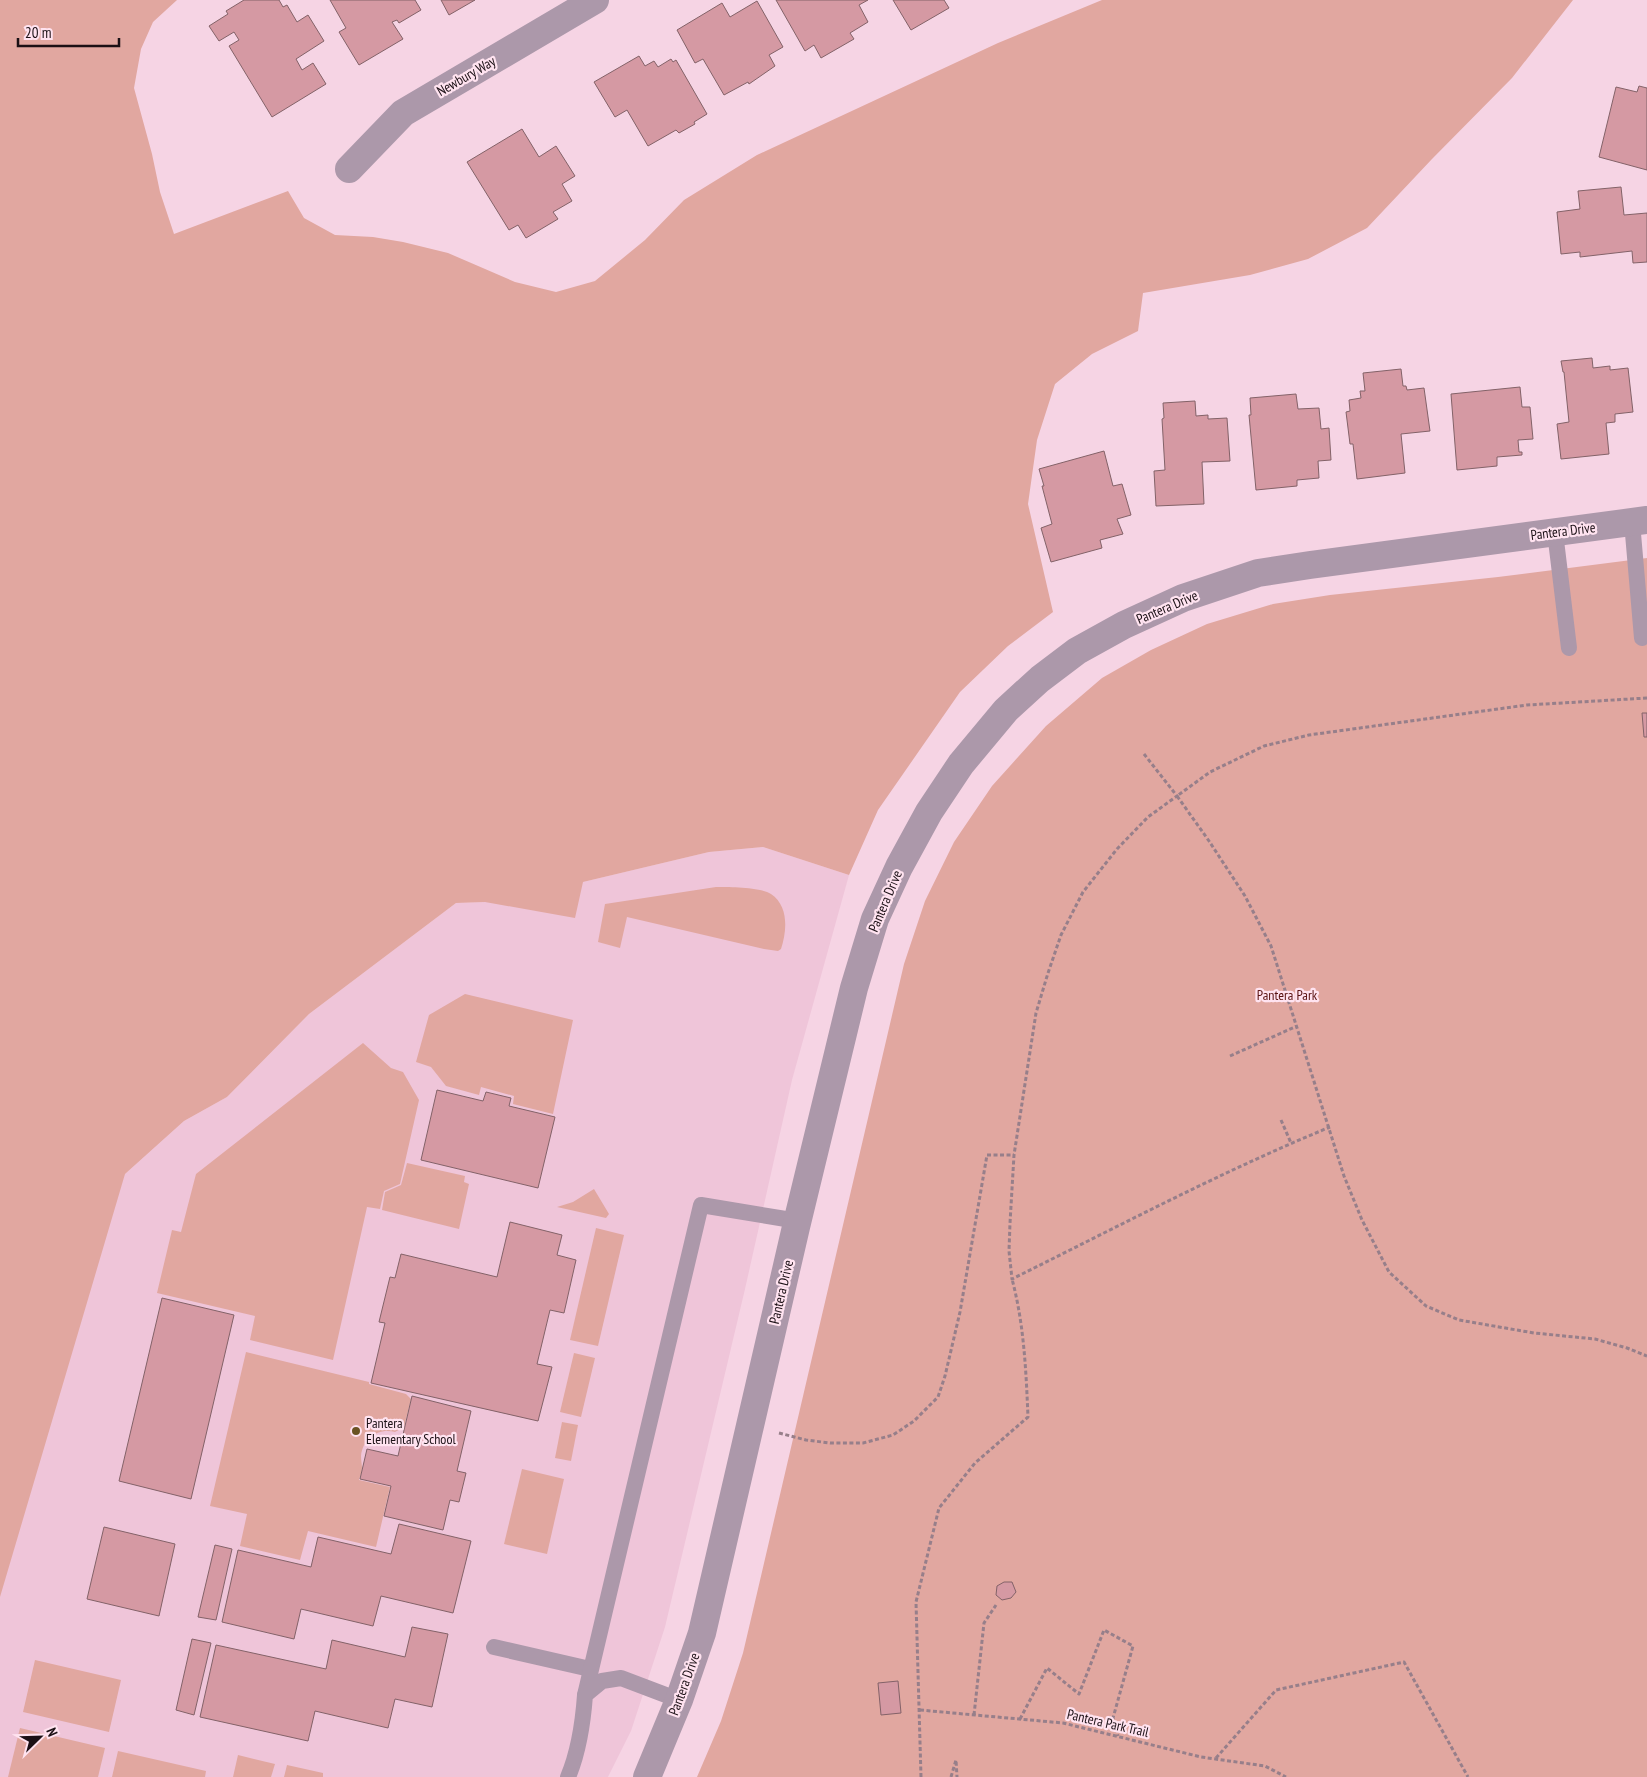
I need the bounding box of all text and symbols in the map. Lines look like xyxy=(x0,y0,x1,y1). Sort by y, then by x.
scale bar xyxy=(18,15,119,47)
text: 20 m xyxy=(25,23,51,42)
street label: Newbury Way xyxy=(433,52,499,100)
street label: Pantera Drive xyxy=(1530,518,1597,544)
street label: Pantera Drive xyxy=(1134,586,1201,628)
street label: Pantera Drive xyxy=(864,867,906,934)
park label: Pantera Park xyxy=(1257,986,1318,1004)
street label: Pantera Drive xyxy=(765,1258,797,1326)
place label: Pantera Elementary School xyxy=(366,1414,456,1448)
marker: Pantera Elementary School xyxy=(350,1425,362,1437)
street label: Pantera Drive xyxy=(664,1650,704,1718)
street label: Pantera Park Trail xyxy=(1065,1705,1151,1741)
north arrow xyxy=(15,1712,65,1762)
text: N xyxy=(42,1725,62,1739)

